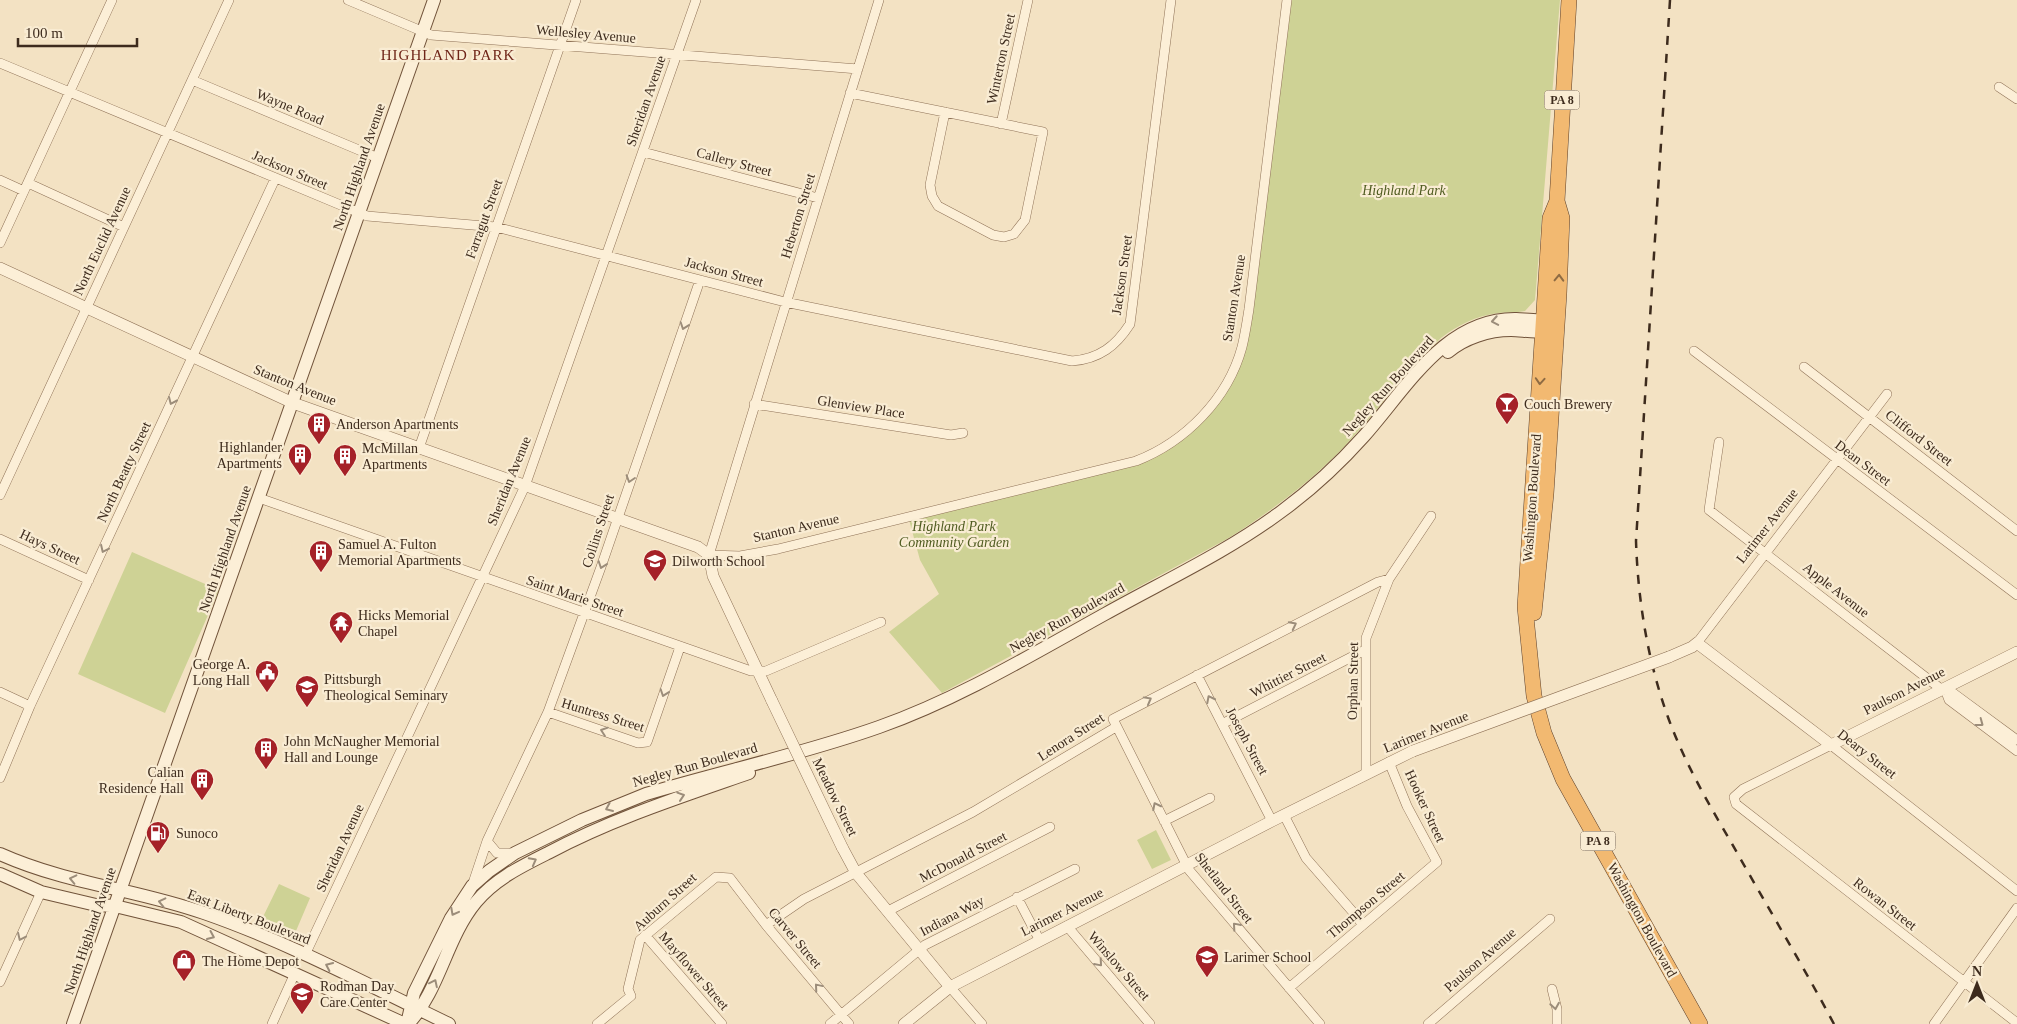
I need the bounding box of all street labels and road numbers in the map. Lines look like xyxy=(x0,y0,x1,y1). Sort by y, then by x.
street label: Winterton Street xyxy=(984,12,1018,106)
street label: Wellesley Avenue xyxy=(535,22,637,46)
street label: Sheridan Avenue xyxy=(623,54,669,148)
street label: Wayne Road xyxy=(254,86,326,128)
road number: PA 8 xyxy=(1544,90,1580,110)
street label: North Highland Avenue xyxy=(330,101,388,233)
street label: Callery Street xyxy=(695,145,773,179)
street label: Jackson Street xyxy=(250,147,330,193)
street label: Heberton Street xyxy=(778,172,818,260)
street label: Farragut Street xyxy=(463,177,505,261)
street label: North Euclid Avenue xyxy=(70,184,134,298)
street label: Jackson Street xyxy=(1109,234,1135,316)
street label: Stanton Avenue xyxy=(1220,253,1248,343)
street label: Jackson Street xyxy=(683,254,765,290)
street label: Negley Run Boulevard xyxy=(1339,333,1437,439)
street label: Stanton Avenue xyxy=(251,362,339,408)
street label: Glenview Place xyxy=(816,393,906,421)
street label: Clifford Street xyxy=(1882,407,1956,469)
street label: North Beatty Street xyxy=(94,419,154,525)
street label: Washington Boulevard xyxy=(1520,433,1544,563)
street label: Sheridan Avenue xyxy=(484,434,534,528)
street label: Dean Street xyxy=(1832,437,1894,489)
street label: North Highland Avenue xyxy=(196,483,254,615)
street label: Larimer Avenue xyxy=(1733,486,1801,566)
street label: Collins Street xyxy=(579,492,617,570)
street label: Stanton Avenue xyxy=(751,511,841,545)
street label: Hays Street xyxy=(17,526,83,568)
street label: Apple Avenue xyxy=(1800,560,1872,620)
street label: Saint Marie Street xyxy=(524,572,626,620)
street label: Negley Run Boulevard xyxy=(1007,580,1127,656)
street label: Orphan Street xyxy=(1345,642,1361,720)
street label: Whittier Street xyxy=(1248,649,1328,700)
street label: Paulson Avenue xyxy=(1861,664,1947,718)
street label: Huntress Street xyxy=(560,695,646,735)
street label: Joseph Street xyxy=(1223,705,1271,777)
street label: Larimer Avenue xyxy=(1381,708,1471,756)
street label: Lenora Street xyxy=(1035,710,1107,764)
street label: Deary Street xyxy=(1835,726,1899,782)
street label: Negley Run Boulevard xyxy=(631,740,759,790)
street label: Meadow Street xyxy=(810,755,860,839)
street label: Hooker Street xyxy=(1402,767,1448,845)
street label: Sheridan Avenue xyxy=(313,802,367,894)
street label: McDonald Street xyxy=(917,828,1009,885)
road number: PA 8 xyxy=(1580,831,1616,850)
street label: Shetland Street xyxy=(1192,850,1256,926)
street label: Washington Boulevard xyxy=(1604,860,1680,980)
street label: North Highland Avenue xyxy=(61,865,119,997)
street label: Thompson Street xyxy=(1324,868,1408,942)
street label: Auburn Street xyxy=(631,870,699,934)
street label: Rowan Street xyxy=(1851,875,1920,933)
street label: Larimer Avenue xyxy=(1018,885,1106,939)
street label: East Liberty Boulevard xyxy=(185,887,313,947)
street label: Indiana Way xyxy=(917,893,987,939)
street label: Carver Street xyxy=(765,905,825,971)
street label: Paulson Avenue xyxy=(1441,925,1519,995)
street label: Mayflower Street xyxy=(656,929,732,1013)
street label: Winslow Street xyxy=(1085,929,1153,1004)

